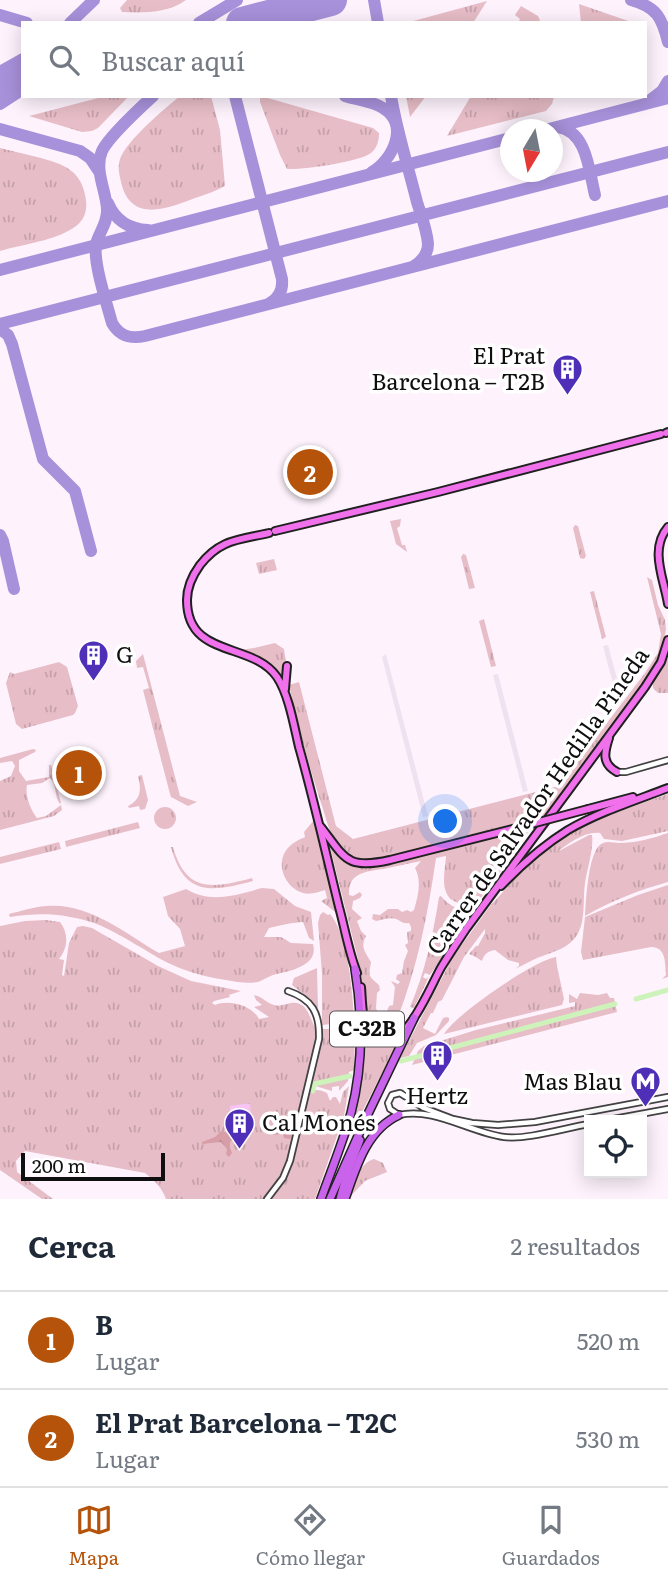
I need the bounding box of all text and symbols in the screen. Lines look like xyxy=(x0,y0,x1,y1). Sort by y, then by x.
search box xyxy=(21,21,647,98)
text: Buscar aquí xyxy=(101,40,245,79)
icon: search xyxy=(45,41,83,79)
north arrow xyxy=(500,119,563,182)
place label: El Prat Barcelona – T2B xyxy=(371,337,546,397)
building icon: El Prat Barcelona – T2B xyxy=(551,352,585,396)
pin: 2 xyxy=(287,446,333,498)
place label: G xyxy=(116,636,133,670)
building icon: G xyxy=(76,638,110,682)
street label: Carrer de Salvador Hedilla Pineda xyxy=(417,639,656,960)
pin: 1 xyxy=(56,747,102,799)
your location xyxy=(428,804,462,838)
road number: C-32B xyxy=(330,1012,404,1046)
building icon: Hertz xyxy=(420,1038,454,1082)
place label: Mas Blau xyxy=(523,1063,622,1097)
metro station icon: Mas Blau xyxy=(628,1065,662,1109)
place label: Hertz xyxy=(406,1077,468,1111)
place label: Cal Monés xyxy=(262,1104,375,1138)
building icon: Cal Monés xyxy=(222,1106,256,1150)
map controls xyxy=(584,1115,647,1178)
button: locate xyxy=(584,1115,647,1178)
scale bar xyxy=(21,1150,164,1182)
text: 200 m xyxy=(32,1151,86,1179)
text: Cerca xyxy=(28,1223,115,1267)
text: 2 resultados xyxy=(510,1228,640,1262)
text: B xyxy=(95,1304,113,1343)
text: 1 xyxy=(46,1323,56,1357)
text: 520 m xyxy=(577,1323,640,1357)
text: Lugar xyxy=(95,1343,159,1377)
text: El Prat Barcelona – T2C xyxy=(95,1402,397,1441)
text: 2 xyxy=(45,1421,57,1455)
text: 530 m xyxy=(576,1421,640,1455)
text: Lugar xyxy=(95,1441,159,1475)
tab: Mapa xyxy=(68,1501,119,1571)
tab: Cómo llegar xyxy=(256,1501,365,1571)
tab: Guardados xyxy=(502,1501,600,1571)

